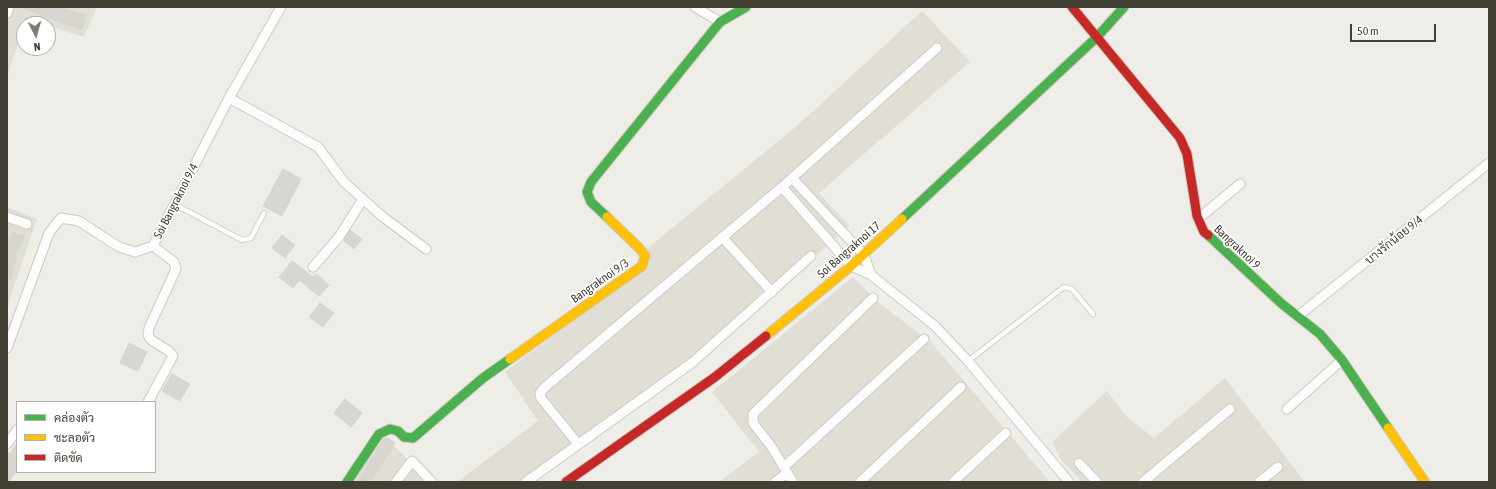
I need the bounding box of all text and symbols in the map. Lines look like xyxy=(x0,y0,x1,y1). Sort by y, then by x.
north arrow xyxy=(16,16,56,56)
scale bar xyxy=(1352,16,1438,42)
text: 50 m xyxy=(1357,24,1379,38)
text: N xyxy=(33,41,41,53)
street label: Soi Bangraknoi 9/4 xyxy=(151,161,201,241)
street label: บางรักน้อย 9/4 xyxy=(1362,212,1426,268)
street label: Soi Bangraknoi 17 xyxy=(815,219,883,281)
street label: Bangraknoi 9 xyxy=(1211,222,1263,272)
street label: Bangraknoi 9/3 xyxy=(568,256,632,306)
legend xyxy=(16,401,156,473)
text: คล่องตัว xyxy=(54,411,94,425)
text: ชะลอตัว xyxy=(54,431,95,445)
text: ติดขัด xyxy=(54,451,83,465)

